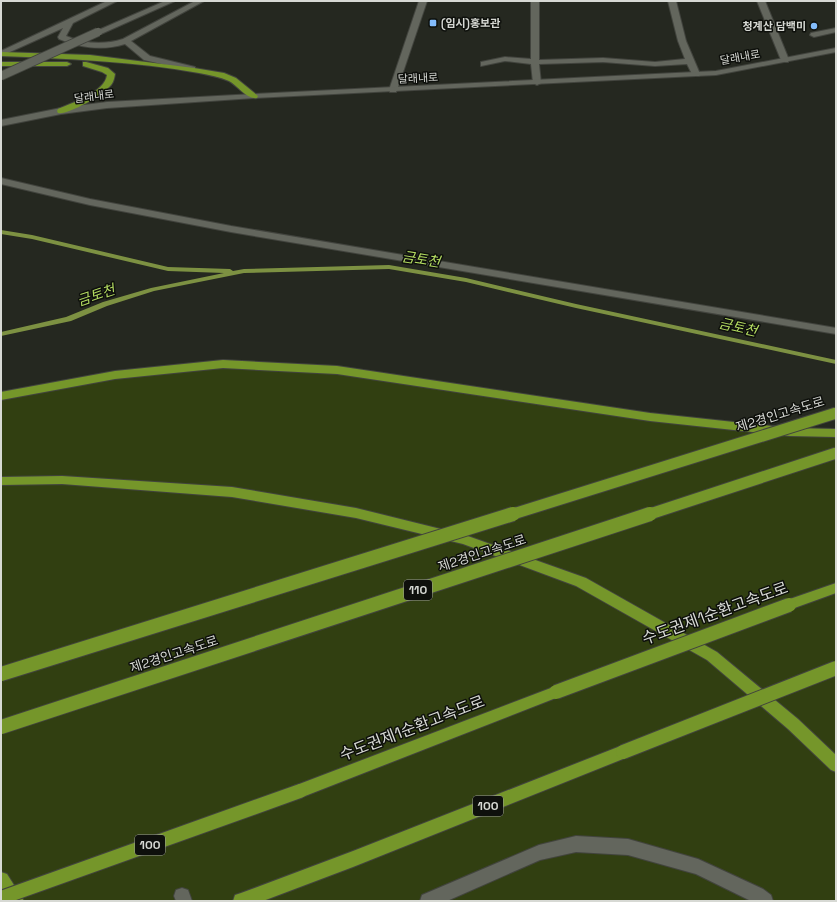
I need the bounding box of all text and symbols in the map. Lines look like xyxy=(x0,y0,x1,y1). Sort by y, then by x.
place label: (임시)홍보관 xyxy=(441,16,500,31)
marker: (임시)홍보관 xyxy=(428,18,438,28)
place label: 청계산 담백미 xyxy=(742,19,806,33)
marker: 청계산 담백미 xyxy=(809,21,819,31)
street label: 달래내로 xyxy=(719,47,761,67)
street label: 달래내로 xyxy=(397,70,439,86)
street label: 달래내로 xyxy=(73,87,115,105)
water label: 금토천 xyxy=(401,247,443,271)
water label: 금토천 xyxy=(75,280,118,310)
water label: 금토천 xyxy=(717,314,760,340)
street label: 제2경인고속도로 xyxy=(734,392,826,436)
street label: 제2경인고속도로 xyxy=(436,531,528,575)
street label: 수도권제1순환고속도로 xyxy=(639,577,791,649)
road number: 110 xyxy=(404,580,432,600)
street label: 제2경인고속도로 xyxy=(128,632,220,676)
street label: 수도권제1순환고속도로 xyxy=(336,691,488,765)
road number: 100 xyxy=(473,796,503,816)
road number: 100 xyxy=(135,835,165,855)

